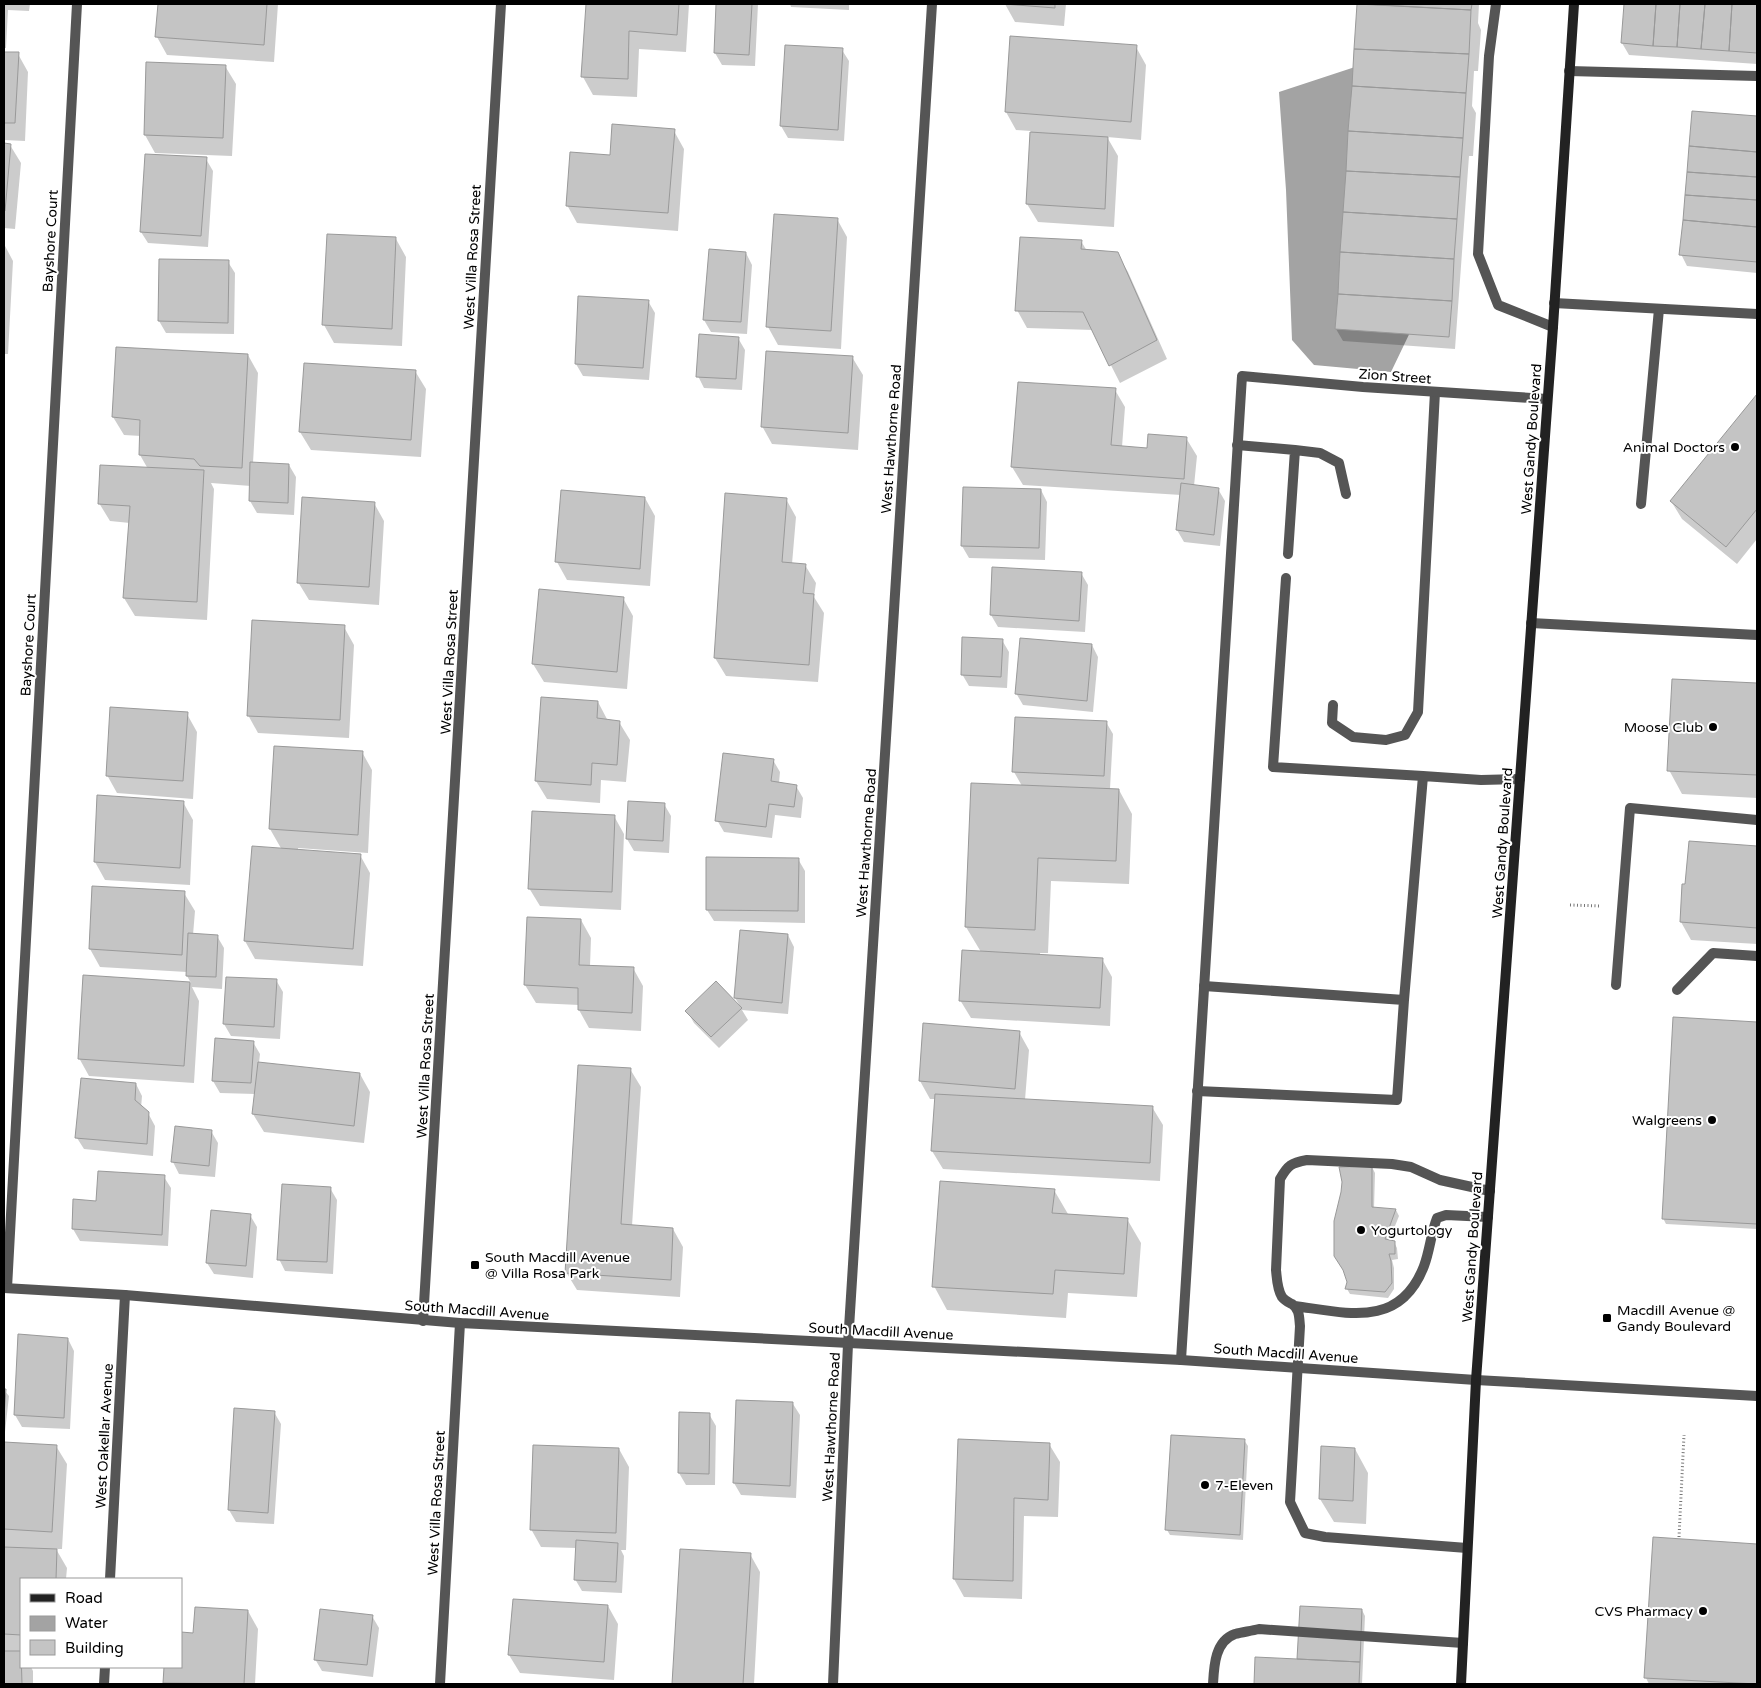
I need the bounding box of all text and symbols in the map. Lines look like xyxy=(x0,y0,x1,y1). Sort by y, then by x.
street label: West Villa Rosa Street xyxy=(460,183,485,330)
street label: Bayshore Court xyxy=(39,189,62,293)
street label: West Gandy Boulevard xyxy=(1518,363,1545,515)
street label: West Hawthorne Road xyxy=(878,364,905,514)
street label: Zion Street xyxy=(1358,365,1433,388)
place label: Animal Doctors xyxy=(1623,439,1725,456)
marker: Animal Doctors xyxy=(1729,441,1741,453)
street label: West Villa Rosa Street xyxy=(437,588,462,735)
street label: Bayshore Court xyxy=(17,593,40,697)
place label: Moose Club xyxy=(1624,719,1703,736)
marker: Moose Club xyxy=(1707,721,1719,733)
street label: West Gandy Boulevard xyxy=(1489,767,1516,919)
street label: West Hawthorne Road xyxy=(853,768,880,918)
street label: West Villa Rosa Street xyxy=(413,992,438,1139)
place label: Walgreens xyxy=(1632,1112,1702,1129)
marker: Walgreens xyxy=(1706,1114,1718,1126)
street label: West Gandy Boulevard xyxy=(1459,1171,1486,1323)
place label: Yogurtology xyxy=(1371,1222,1453,1239)
marker: Yogurtology xyxy=(1355,1224,1367,1236)
place label: South Macdill Avenue @ Villa Rosa Park xyxy=(485,1249,630,1282)
marker: South Macdill Avenue @ Villa Rosa Park xyxy=(469,1259,481,1271)
street label: South Macdill Avenue xyxy=(404,1297,550,1324)
place label: Macdill Avenue @ Gandy Boulevard xyxy=(1617,1302,1735,1335)
marker: Macdill Avenue @ Gandy Boulevard xyxy=(1601,1312,1613,1324)
street label: South Macdill Avenue xyxy=(808,1319,954,1344)
street label: South Macdill Avenue xyxy=(1213,1340,1359,1367)
street label: West Hawthorne Road xyxy=(819,1352,844,1502)
street label: West Oakellar Avenue xyxy=(92,1363,117,1509)
street label: West Villa Rosa Street xyxy=(424,1429,449,1576)
place label: 7-Eleven xyxy=(1215,1477,1273,1494)
marker: 7-Eleven xyxy=(1199,1479,1211,1491)
legend xyxy=(20,1578,182,1668)
text: Road xyxy=(65,1589,103,1607)
place label: CVS Pharmacy xyxy=(1595,1603,1693,1620)
marker: CVS Pharmacy xyxy=(1697,1605,1709,1617)
text: Water xyxy=(65,1614,108,1632)
text: Building xyxy=(65,1639,124,1657)

